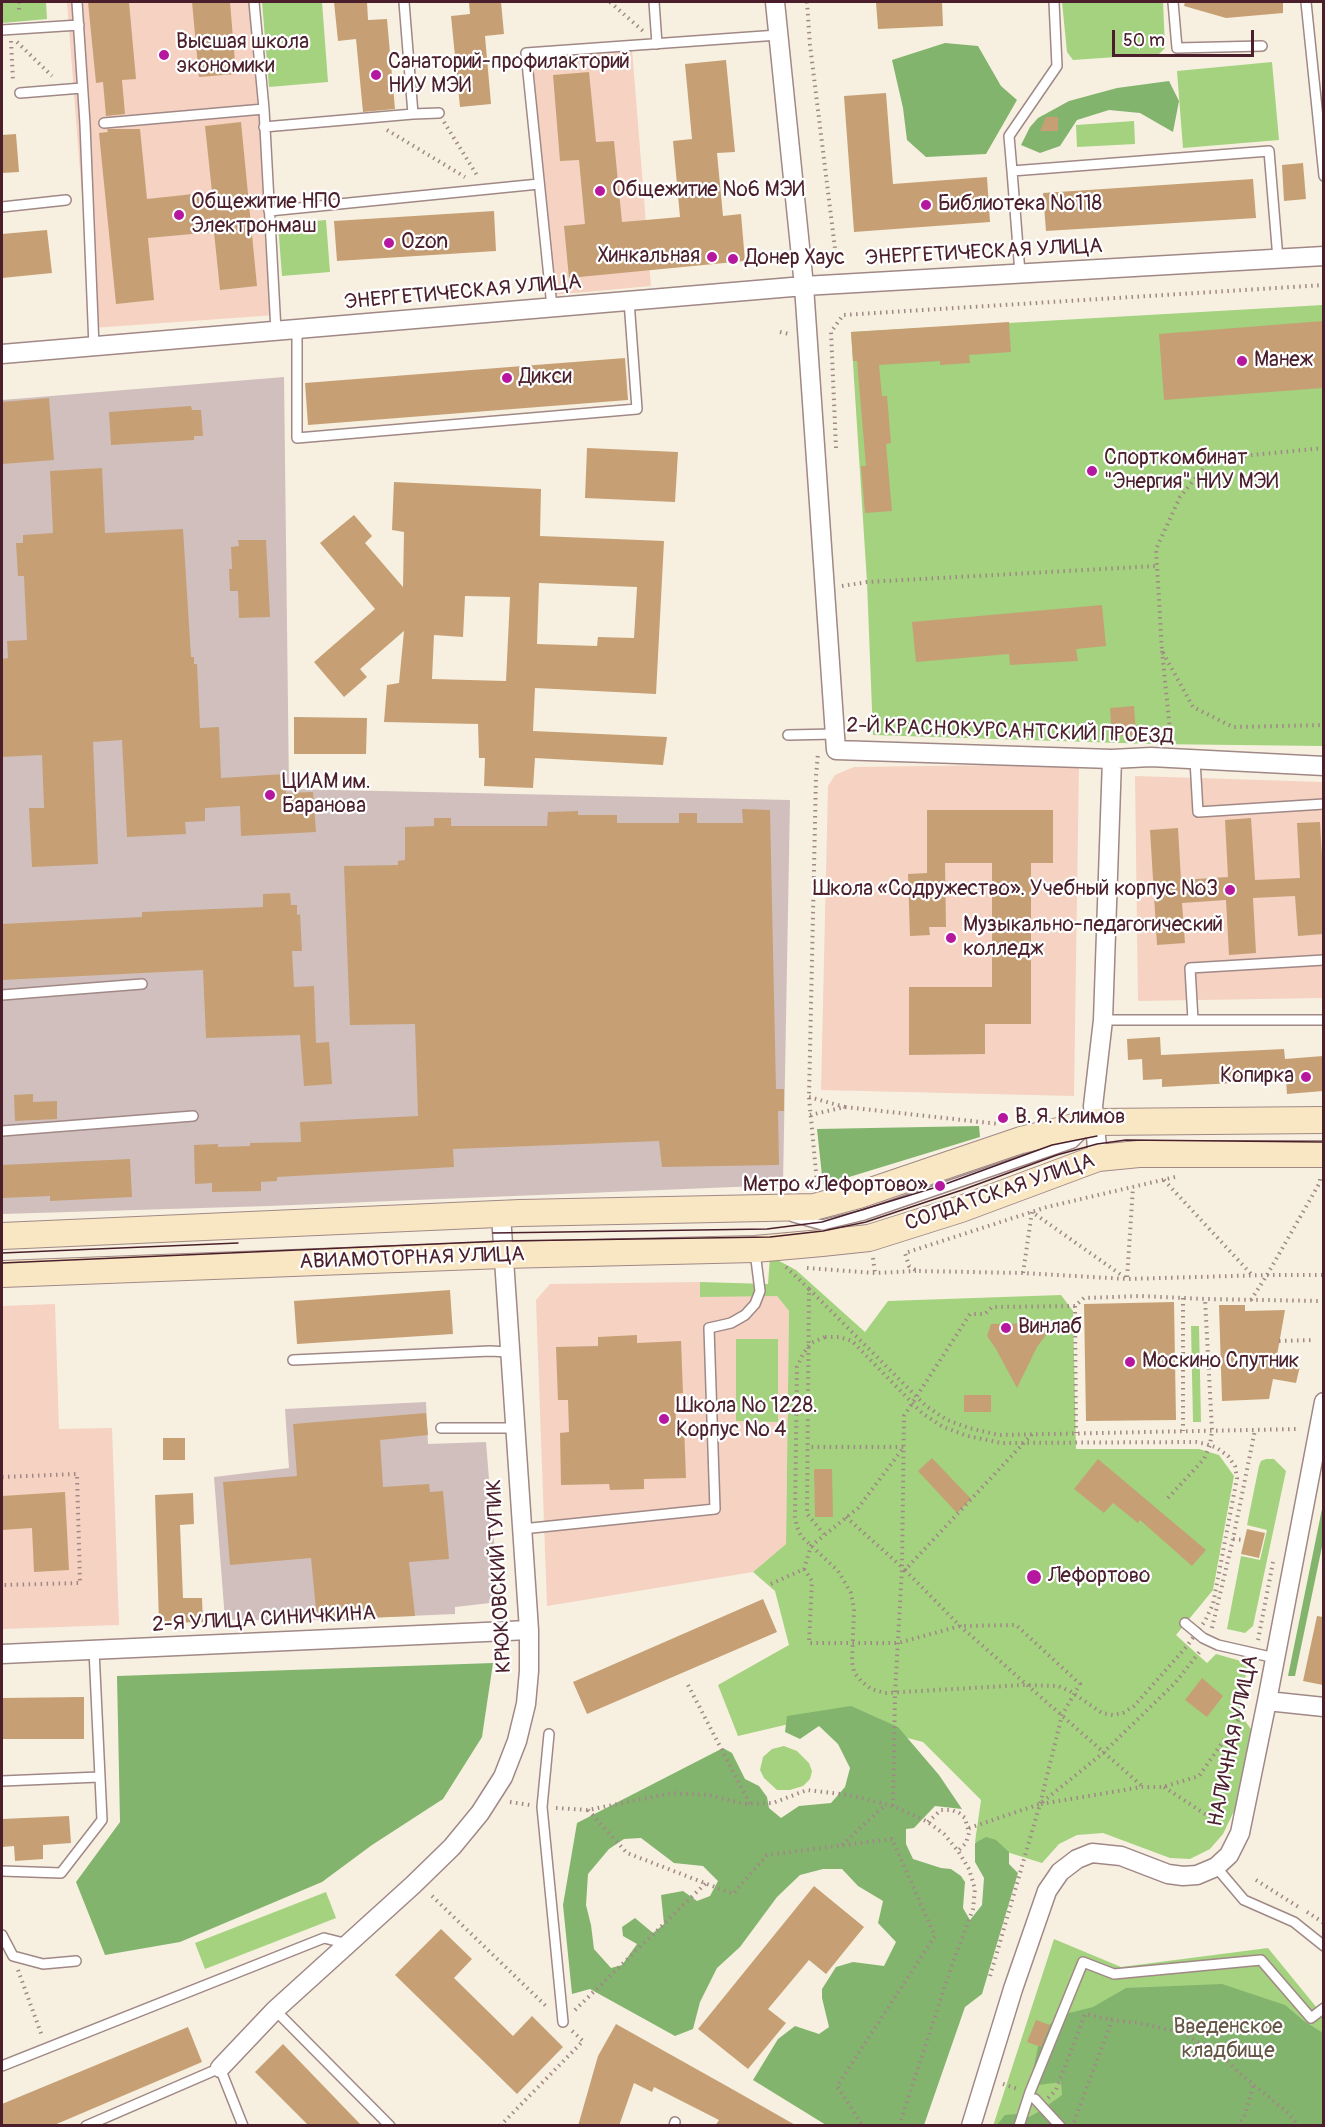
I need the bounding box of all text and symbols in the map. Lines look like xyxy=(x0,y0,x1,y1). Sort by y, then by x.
scale bar xyxy=(1115,18,1258,56)
text: 50 m xyxy=(1123,29,1165,52)
place label: Высшая школа экономики xyxy=(176,30,309,80)
marker: Высшая школа экономики xyxy=(157,48,171,62)
place label: Санаторий-профилакторий НИУ МЭИ xyxy=(388,50,630,100)
marker: Санаторий-профилакторий НИУ МЭИ xyxy=(369,68,383,82)
place label: Общежитие №6 МЭИ xyxy=(612,178,805,204)
marker: Общежитие №6 МЭИ xyxy=(593,184,607,198)
place label: Общежитие НПО Электронмаш xyxy=(191,190,340,240)
place label: Библиотека №118 xyxy=(938,192,1102,218)
marker: Библиотека №118 xyxy=(919,198,933,212)
marker: Общежитие НПО Электронмаш xyxy=(172,208,186,222)
place label: Ozon xyxy=(401,230,448,256)
street label: ЭНЕРГЕТИЧЕСКАЯ УЛИЦА xyxy=(865,234,1103,272)
marker: Ozon xyxy=(382,236,396,250)
place label: Хинкальная xyxy=(597,244,700,270)
place label: Донер Хаус xyxy=(745,246,845,272)
marker: Хинкальная xyxy=(705,250,719,264)
marker: Донер Хаус xyxy=(726,252,740,266)
street label: ЭНЕРГЕТИЧЕСКАЯ УЛИЦА xyxy=(343,270,583,316)
place label: Манеж xyxy=(1254,348,1313,374)
marker: Манеж xyxy=(1235,354,1249,368)
place label: Дикси xyxy=(519,365,572,391)
marker: Дикси xyxy=(500,371,514,385)
place label: Спорткомбинат "Энергия" НИУ МЭИ xyxy=(1104,446,1279,496)
marker: Спорткомбинат "Энергия" НИУ МЭИ xyxy=(1085,464,1099,478)
street label: 2-Й КРАСНОКУРСАНТСКИЙ ПРОЕЗД xyxy=(846,714,1174,750)
place label: ЦИАМ им. Баранова xyxy=(282,770,371,820)
marker: ЦИАМ им. Баранова xyxy=(263,788,277,802)
place label: Школа «Содружество». Учебный корпус №3 xyxy=(813,877,1218,903)
marker: Школа «Содружество». Учебный корпус №3 xyxy=(1223,883,1237,897)
place label: Музыкально-педагогический колледж xyxy=(963,913,1223,963)
marker: Музыкально-педагогический колледж xyxy=(944,931,958,945)
place label: Копирка xyxy=(1220,1064,1294,1090)
marker: Копирка xyxy=(1299,1070,1313,1084)
place label: В. Я. Климов xyxy=(1015,1105,1125,1131)
marker: В. Я. Климов xyxy=(996,1111,1010,1125)
street label: СОЛДАТСКАЯ УЛИЦА xyxy=(902,1149,1098,1237)
place label: Метро «Лефортово» xyxy=(743,1173,928,1199)
marker: Метро «Лефортово» xyxy=(933,1179,947,1193)
street label: АВИАМОТОРНАЯ УЛИЦА xyxy=(299,1242,525,1276)
place label: Винлаб xyxy=(1018,1315,1082,1341)
marker: Винлаб xyxy=(999,1321,1013,1335)
place label: Москино Спутник xyxy=(1142,1349,1299,1375)
marker: Москино Спутник xyxy=(1123,1355,1137,1369)
place label: Школа № 1228. Корпус № 4 xyxy=(676,1394,818,1444)
marker: Школа № 1228. Корпус № 4 xyxy=(657,1412,671,1426)
street label: КРЮКОВСКИЙ ТУПИК xyxy=(482,1478,518,1674)
place label: Лефортово xyxy=(1048,1564,1150,1590)
marker: Лефортово xyxy=(1025,1568,1043,1586)
street label: 2-Я УЛИЦА СИНИЧКИНА xyxy=(152,1602,376,1638)
street label: НАЛИЧНАЯ УЛИЦА xyxy=(1204,1653,1264,1829)
park label: Введенское кладбище xyxy=(1173,2015,1283,2065)

